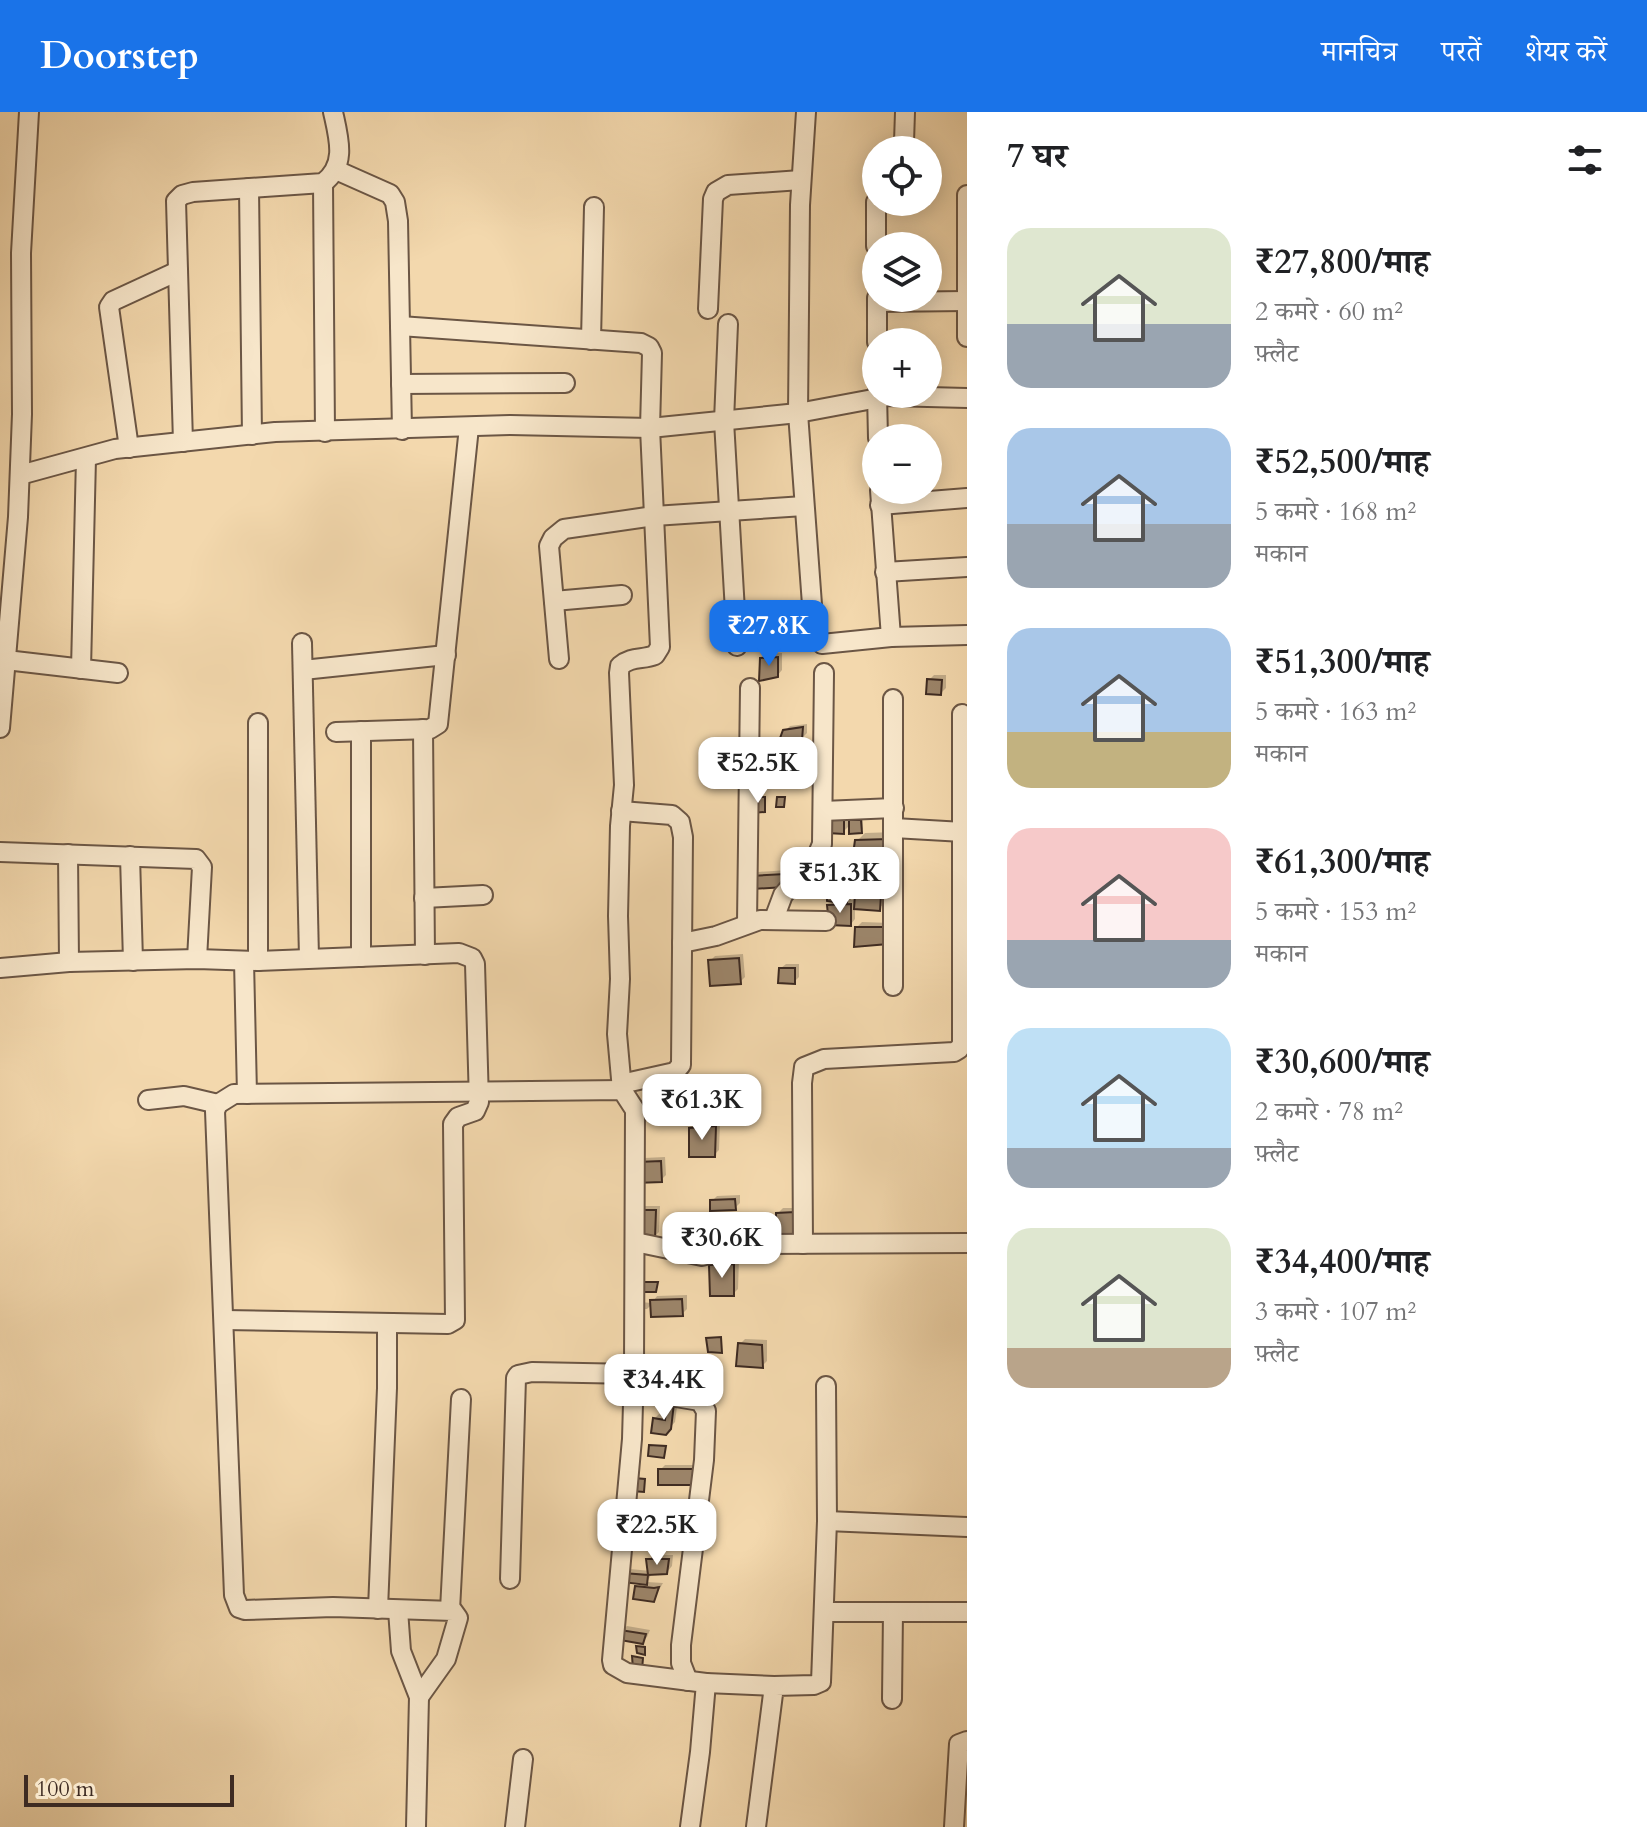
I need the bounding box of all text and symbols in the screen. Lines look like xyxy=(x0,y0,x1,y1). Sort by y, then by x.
text: Doorstep xyxy=(40,30,199,82)
text: मानचित्र xyxy=(1321,33,1397,71)
text: परतें xyxy=(1441,33,1481,71)
text: शेयर करें xyxy=(1525,33,1607,71)
text: 7 घर xyxy=(1007,133,1067,179)
map controls xyxy=(862,136,942,504)
button: locate xyxy=(862,136,942,216)
icon: filters xyxy=(1563,138,1607,182)
button: layers xyxy=(862,232,942,312)
text: ₹27,800/माह xyxy=(1255,239,1429,285)
icon: home xyxy=(1071,260,1167,356)
text: 2 कमरे · 60 m² xyxy=(1255,294,1403,329)
button: + xyxy=(862,328,942,408)
text: फ़्लैट xyxy=(1255,336,1298,371)
button: − xyxy=(862,424,942,504)
text: ₹52,500/माह xyxy=(1255,439,1429,485)
icon: home xyxy=(1071,460,1167,556)
text: 5 कमरे · 168 m² xyxy=(1255,494,1416,529)
text: मकान xyxy=(1255,536,1308,571)
pin: ₹27.8K xyxy=(704,600,834,668)
text: ₹27.8K xyxy=(727,608,811,643)
text: ₹51,300/माह xyxy=(1255,639,1429,685)
icon: home xyxy=(1071,660,1167,756)
text: 5 कमरे · 163 m² xyxy=(1255,694,1416,729)
text: मकान xyxy=(1255,736,1308,771)
pin: ₹52.5K xyxy=(693,737,823,805)
text: ₹52.5K xyxy=(716,745,800,780)
text: ₹61,300/माह xyxy=(1255,839,1429,885)
pin: ₹51.3K xyxy=(775,847,905,915)
text: ₹51.3K xyxy=(798,855,882,890)
icon: home xyxy=(1071,860,1167,956)
text: 5 कमरे · 153 m² xyxy=(1255,894,1416,929)
text: मकान xyxy=(1255,936,1308,971)
text: ₹30,600/माह xyxy=(1255,1039,1429,1085)
icon: home xyxy=(1071,1060,1167,1156)
pin: ₹61.3K xyxy=(637,1074,767,1142)
text: ₹61.3K xyxy=(660,1082,744,1117)
text: 2 कमरे · 78 m² xyxy=(1255,1094,1403,1129)
text: फ़्लैट xyxy=(1255,1136,1298,1171)
pin: ₹30.6K xyxy=(657,1212,787,1280)
text: ₹30.6K xyxy=(680,1220,764,1255)
text: ₹34,400/माह xyxy=(1255,1239,1429,1285)
icon: home xyxy=(1071,1260,1167,1356)
text: 3 कमरे · 107 m² xyxy=(1255,1294,1416,1329)
text: फ़्लैट xyxy=(1255,1336,1298,1371)
pin: ₹34.4K xyxy=(599,1354,729,1422)
text: ₹34.4K xyxy=(622,1362,706,1397)
pin: ₹22.5K xyxy=(592,1499,722,1567)
text: ₹22.5K xyxy=(615,1507,699,1542)
scale bar xyxy=(24,1771,234,1807)
text: 100 m xyxy=(36,1774,94,1804)

